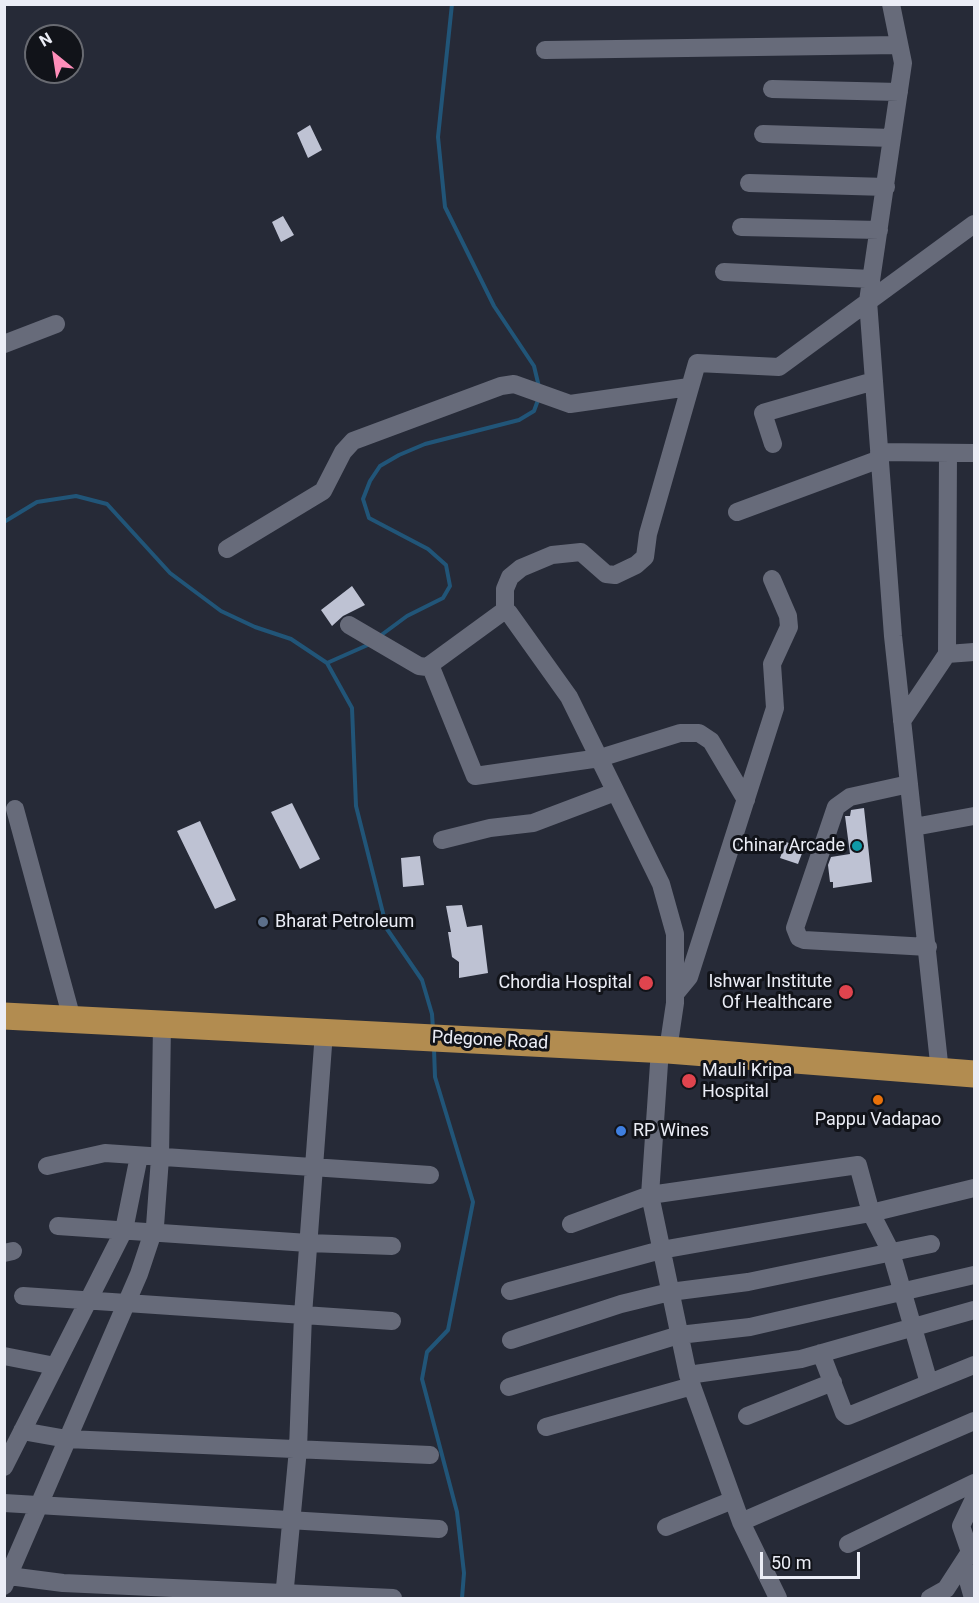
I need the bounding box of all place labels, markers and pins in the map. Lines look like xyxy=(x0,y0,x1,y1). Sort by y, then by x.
place label: Chinar Arcade xyxy=(732,835,845,857)
marker: Chinar Arcade xyxy=(850,839,864,853)
place label: Bharat Petroleum xyxy=(275,911,414,933)
marker: Bharat Petroleum xyxy=(256,915,270,929)
place label: Ishwar Institute Of Healthcare xyxy=(708,971,832,1014)
place label: Chordia Hospital xyxy=(498,972,632,994)
marker: Chordia Hospital xyxy=(637,974,655,992)
marker: Ishwar Institute Of Healthcare xyxy=(837,983,855,1001)
place label: Mauli Kripa Hospital xyxy=(702,1060,792,1102)
marker: Mauli Kripa Hospital xyxy=(680,1072,698,1090)
marker: Pappu Vadapao xyxy=(871,1093,885,1107)
place label: Pappu Vadapao xyxy=(815,1109,941,1131)
place label: RP Wines xyxy=(633,1120,709,1142)
marker: RP Wines xyxy=(614,1124,628,1138)

